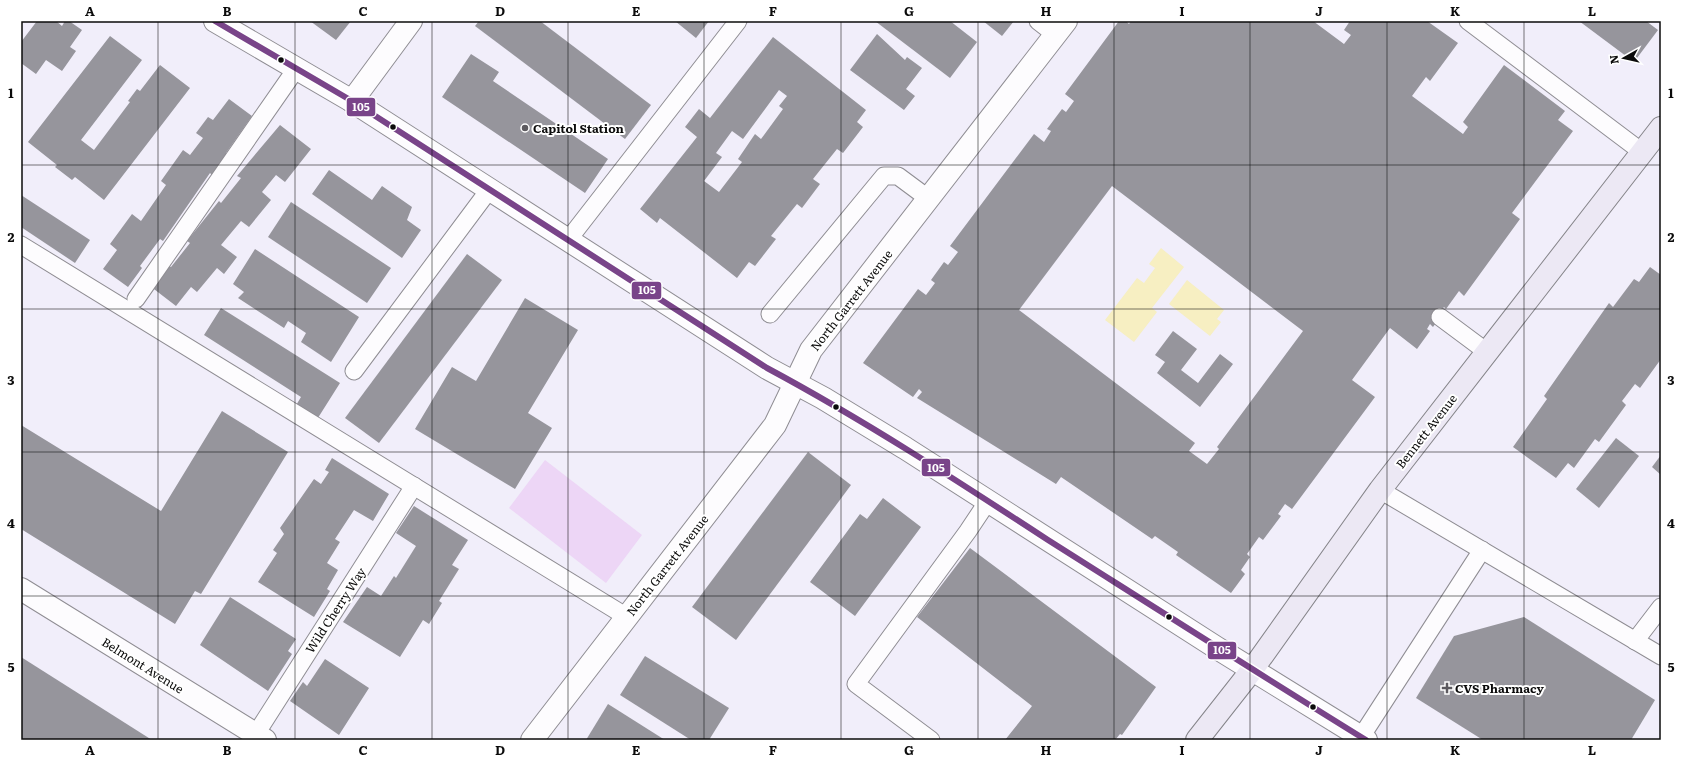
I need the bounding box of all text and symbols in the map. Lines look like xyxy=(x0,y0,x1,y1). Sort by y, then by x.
text: A xyxy=(85,1,95,20)
text: B xyxy=(223,1,232,20)
text: C xyxy=(358,1,368,20)
text: D xyxy=(495,1,505,20)
text: E xyxy=(632,1,641,20)
text: F xyxy=(769,1,777,20)
text: G xyxy=(904,1,914,20)
text: H xyxy=(1041,1,1052,20)
text: I xyxy=(1179,1,1185,20)
text: J xyxy=(1315,1,1323,20)
text: K xyxy=(1450,1,1461,20)
text: L xyxy=(1588,1,1596,20)
north arrow xyxy=(1604,38,1644,78)
text: N xyxy=(1605,54,1622,65)
unlabelled marker xyxy=(276,55,286,65)
text: 1 xyxy=(8,83,14,102)
text: 1 xyxy=(1668,83,1674,102)
line badge: 105 xyxy=(346,97,376,117)
text: 105 xyxy=(352,98,370,114)
place label: Capitol Station xyxy=(533,119,625,137)
unlabelled marker xyxy=(388,122,398,132)
marker: Capitol Station xyxy=(520,123,530,133)
text: 2 xyxy=(8,227,15,246)
text: 2 xyxy=(1668,227,1675,246)
street label: North Garrett Avenue xyxy=(806,246,896,354)
line badge: 105 xyxy=(631,281,662,300)
text: 105 xyxy=(638,281,656,297)
text: 3 xyxy=(7,370,15,389)
text: 3 xyxy=(1667,370,1675,389)
street label: Bennett Avenue xyxy=(1391,390,1461,472)
unlabelled marker xyxy=(831,402,841,412)
line badge: 105 xyxy=(921,458,951,477)
text: 105 xyxy=(927,459,945,475)
street label: North Garrett Avenue xyxy=(622,511,712,619)
text: 4 xyxy=(7,513,15,532)
text: 4 xyxy=(1667,513,1675,532)
street label: Wild Cherry Way xyxy=(300,563,370,656)
unlabelled marker xyxy=(1164,612,1174,622)
street label: Belmont Avenue xyxy=(99,633,187,697)
line badge: 105 xyxy=(1207,641,1237,660)
text: 105 xyxy=(1213,641,1231,657)
text: 5 xyxy=(7,657,15,676)
text: 5 xyxy=(1667,657,1675,676)
place label: CVS Pharmacy xyxy=(1455,679,1545,697)
marker: CVS Pharmacy xyxy=(1442,683,1452,693)
unlabelled marker xyxy=(1308,702,1318,712)
text: A xyxy=(85,740,95,759)
text: B xyxy=(223,740,232,759)
text: C xyxy=(358,740,368,759)
text: D xyxy=(495,740,505,759)
text: E xyxy=(632,740,641,759)
text: F xyxy=(769,740,777,759)
text: G xyxy=(904,740,914,759)
text: H xyxy=(1041,740,1052,759)
text: I xyxy=(1179,740,1185,759)
text: J xyxy=(1315,740,1323,759)
text: K xyxy=(1450,740,1461,759)
text: L xyxy=(1588,740,1596,759)

